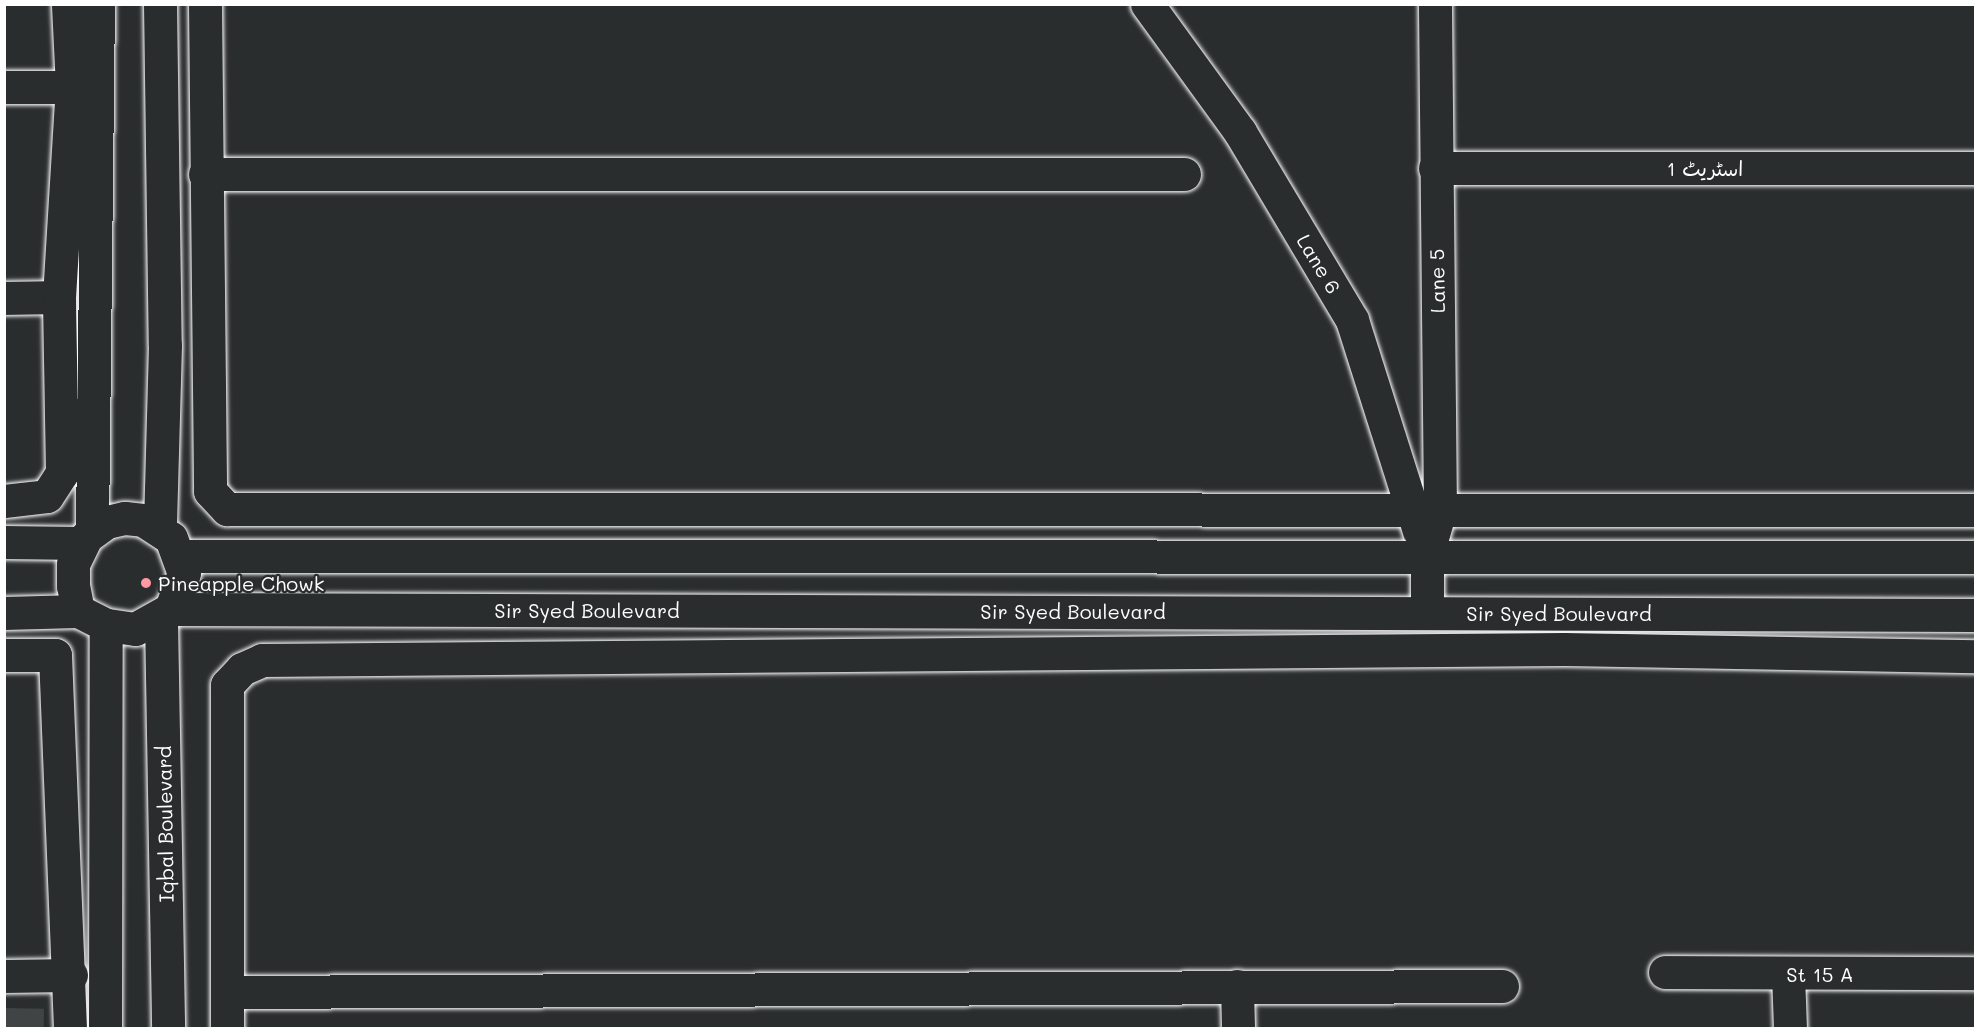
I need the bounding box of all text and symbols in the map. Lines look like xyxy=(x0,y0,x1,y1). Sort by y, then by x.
street label: اسٹریٹ 1 xyxy=(1667,156,1743,180)
street label: Lane 6 xyxy=(1292,230,1346,298)
street label: Lane 5 xyxy=(1424,249,1450,313)
place label: Pineapple Chowk xyxy=(158,571,324,595)
marker: Pineapple Chowk xyxy=(139,576,153,590)
street label: Sir Syed Boulevard xyxy=(494,598,680,622)
street label: Sir Syed Boulevard xyxy=(980,599,1166,623)
street label: Sir Syed Boulevard xyxy=(1466,601,1652,625)
street label: Iqbal Boulevard xyxy=(152,746,178,902)
street label: St 15 A xyxy=(1786,962,1854,986)

